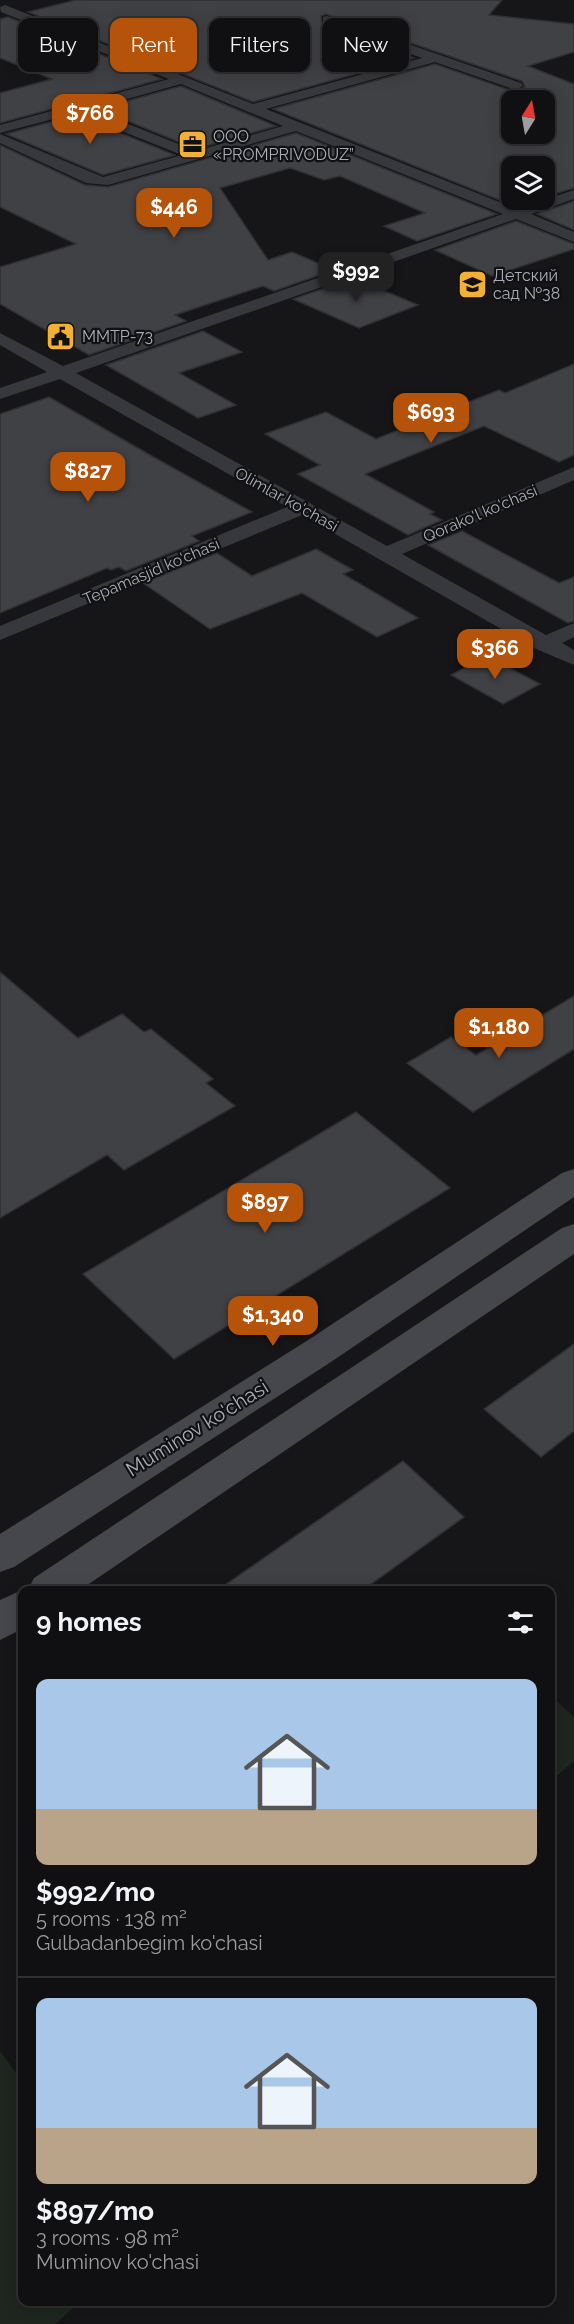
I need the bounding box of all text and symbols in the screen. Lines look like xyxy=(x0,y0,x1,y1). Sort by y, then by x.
chip: Buy xyxy=(18,18,98,72)
chip: Rent xyxy=(110,18,197,72)
chip: Filters xyxy=(209,18,310,72)
chip: New xyxy=(322,18,409,72)
north arrow xyxy=(501,90,555,144)
map controls xyxy=(501,90,555,210)
pin: $766 xyxy=(54,94,126,145)
text: $766 xyxy=(66,101,114,125)
place label: ООО «PROMPRIVODUZ” xyxy=(213,127,354,164)
office icon: ООО «PROMPRIVODUZ” xyxy=(176,129,208,161)
button: layers xyxy=(501,156,555,210)
pin: $446 xyxy=(138,188,210,239)
text: $446 xyxy=(150,195,198,219)
pin: $992 xyxy=(320,252,392,303)
text: $992 xyxy=(332,259,380,283)
place label: Детский сад №38 xyxy=(493,266,560,303)
school or university icon: Детский сад №38 xyxy=(456,268,488,300)
public building icon: MMTP-73 xyxy=(45,320,77,352)
place label: MMTP-73 xyxy=(82,327,153,346)
pin: $693 xyxy=(395,393,467,444)
text: $693 xyxy=(407,400,455,424)
pin: $827 xyxy=(52,452,124,503)
text: $827 xyxy=(64,459,112,483)
street label: Olimlar ko'chasi xyxy=(232,463,342,536)
street label: Qorako'l ko'chasi xyxy=(420,481,540,546)
street label: Tepamasjid ko'chasi xyxy=(80,534,222,609)
pin: $366 xyxy=(459,629,531,680)
text: $366 xyxy=(471,636,519,660)
pin: $1,180 xyxy=(450,1008,548,1059)
text: $1,180 xyxy=(468,1015,530,1039)
pin: $897 xyxy=(229,1183,301,1234)
text: $897 xyxy=(241,1190,289,1214)
pin: $1,340 xyxy=(224,1296,322,1347)
text: $1,340 xyxy=(242,1303,304,1327)
street label: Muminov ko'chasi xyxy=(122,1375,272,1481)
icon: filters xyxy=(504,1606,537,1639)
text: 9 homes xyxy=(36,1607,142,1637)
icon: home xyxy=(233,1718,341,1826)
text: $992/mo xyxy=(36,1877,155,1907)
text: 5 rooms · 138 m² xyxy=(36,1907,187,1931)
text: Gulbadanbegim ko'chasi xyxy=(36,1931,263,1955)
icon: home xyxy=(233,2037,341,2145)
text: $897/mo xyxy=(36,2196,154,2226)
text: 3 rooms · 98 m² xyxy=(36,2226,179,2250)
text: Muminov ko'chasi xyxy=(36,2250,199,2274)

